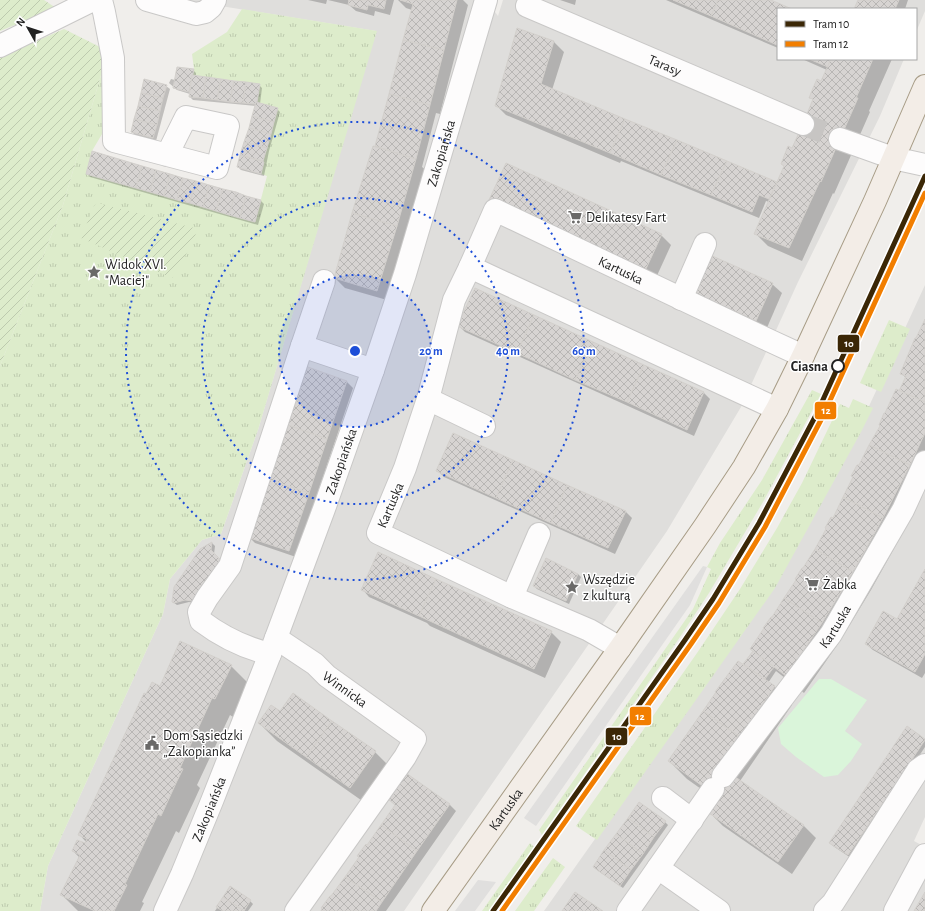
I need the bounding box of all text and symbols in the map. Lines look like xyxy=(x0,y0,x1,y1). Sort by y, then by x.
north arrow xyxy=(8,8,48,48)
legend xyxy=(777,8,917,60)
text: N xyxy=(14,16,27,28)
text: Tram 10 xyxy=(813,18,849,30)
text: Tram 12 xyxy=(813,38,849,50)
street label: Tarasy xyxy=(646,53,683,79)
street label: Zakopiańska xyxy=(425,118,458,188)
supermarket icon: Delikatesy Fart xyxy=(567,209,583,225)
place label: Delikatesy Fart xyxy=(586,211,667,225)
street label: Kartuska xyxy=(596,254,646,288)
place label: Widok XVI. "Maciej" xyxy=(105,258,166,288)
place icon: Widok XVI. "Maciej" xyxy=(86,264,102,280)
line badge: 10 xyxy=(837,334,860,353)
text: 10 xyxy=(844,338,854,349)
centre of rings xyxy=(348,344,362,358)
text: 20 m xyxy=(419,345,443,357)
text: 40 m xyxy=(496,345,520,357)
text: 60 m xyxy=(572,345,596,357)
marker: Ciasna xyxy=(831,359,845,373)
place label: Ciasna xyxy=(791,360,828,374)
line badge: 12 xyxy=(814,401,837,420)
text: 12 xyxy=(821,405,831,416)
street label: Zakopiańska xyxy=(324,426,360,496)
street label: Kartuska xyxy=(375,480,407,530)
place label: Wszędzie z kulturą xyxy=(583,573,635,603)
place label: Żabka xyxy=(823,575,857,592)
supermarket icon: Żabka xyxy=(804,576,820,592)
place icon: Wszędzie z kulturą xyxy=(564,579,580,595)
street label: Kartuska xyxy=(817,602,854,651)
street label: Winnicka xyxy=(319,669,370,711)
line badge: 12 xyxy=(629,706,652,726)
text: 12 xyxy=(635,711,645,722)
line badge: 10 xyxy=(605,727,628,746)
place label: Dom Sąsiedzki „Zakopianka” xyxy=(163,729,243,759)
text: 10 xyxy=(612,731,622,742)
public building icon: Dom Sąsiedzki „Zakopianka” xyxy=(144,735,160,751)
street label: Zakopiańska xyxy=(190,774,229,844)
street label: Kartuska xyxy=(487,786,526,833)

